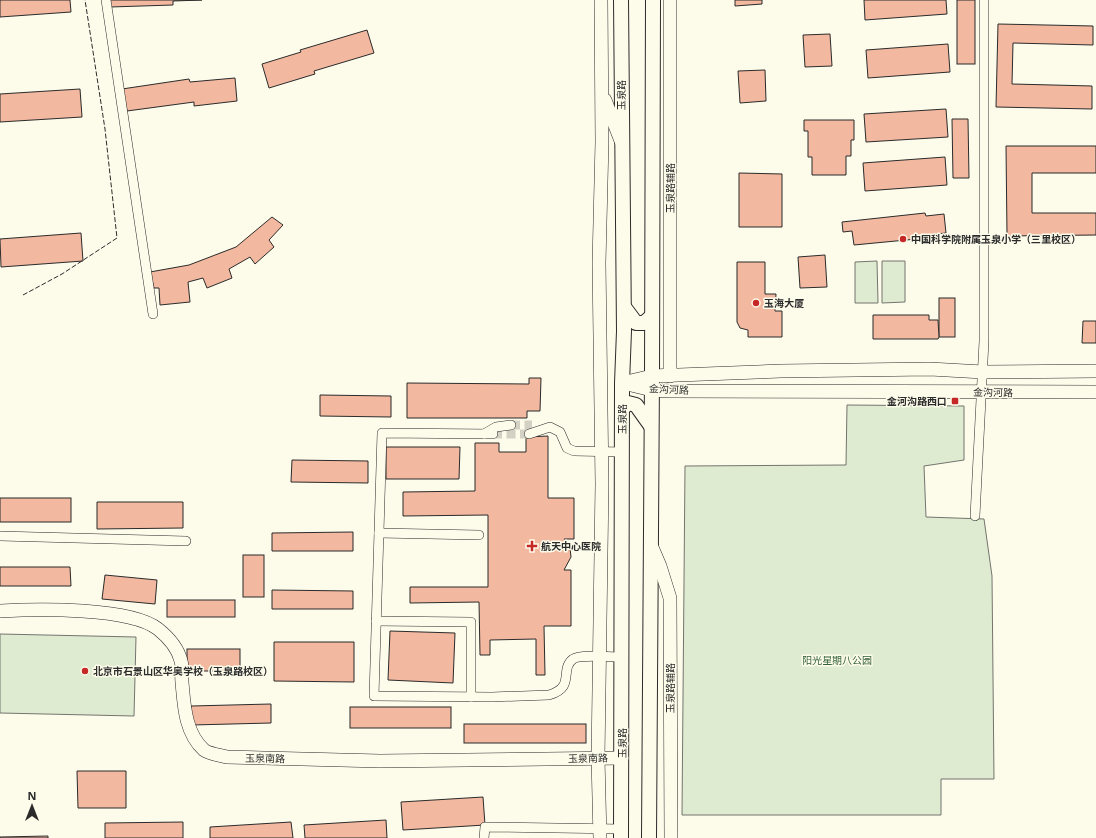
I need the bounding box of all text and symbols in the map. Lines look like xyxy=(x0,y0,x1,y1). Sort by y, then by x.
street label: 玉泉路 xyxy=(614,80,628,110)
street label: 玉泉路辅路 xyxy=(663,163,677,213)
place label: 中国科学院附属玉泉小学（三里校区） xyxy=(911,232,1081,246)
marker: 中国科学院附属玉泉小学（三里校区） xyxy=(898,234,908,244)
place label: 玉海大厦 xyxy=(764,296,804,310)
marker: 玉海大厦 xyxy=(751,298,761,308)
street label: 金沟河路 xyxy=(649,381,689,397)
street label: 金沟河路 xyxy=(973,385,1013,399)
place label: 金河沟路西口 xyxy=(886,394,947,408)
marker: 金河沟路西口 xyxy=(950,396,960,406)
street label: 玉泉路 xyxy=(615,404,629,434)
place label: 航天中心医院 xyxy=(541,539,601,553)
marker: 航天中心医院 xyxy=(526,540,538,552)
park label: 阳光星期八公园 xyxy=(802,653,872,667)
street label: 玉泉路辅路 xyxy=(663,663,677,713)
place label: 北京市石景山区华奥学校（玉泉路校区） xyxy=(93,664,273,678)
marker: 北京市石景山区华奥学校（玉泉路校区） xyxy=(80,666,90,676)
street label: 玉泉路 xyxy=(615,728,629,758)
street label: 玉泉南路 xyxy=(245,751,285,765)
street label: 玉泉南路 xyxy=(568,751,608,765)
north arrow xyxy=(12,786,52,826)
text: N xyxy=(28,788,36,803)

